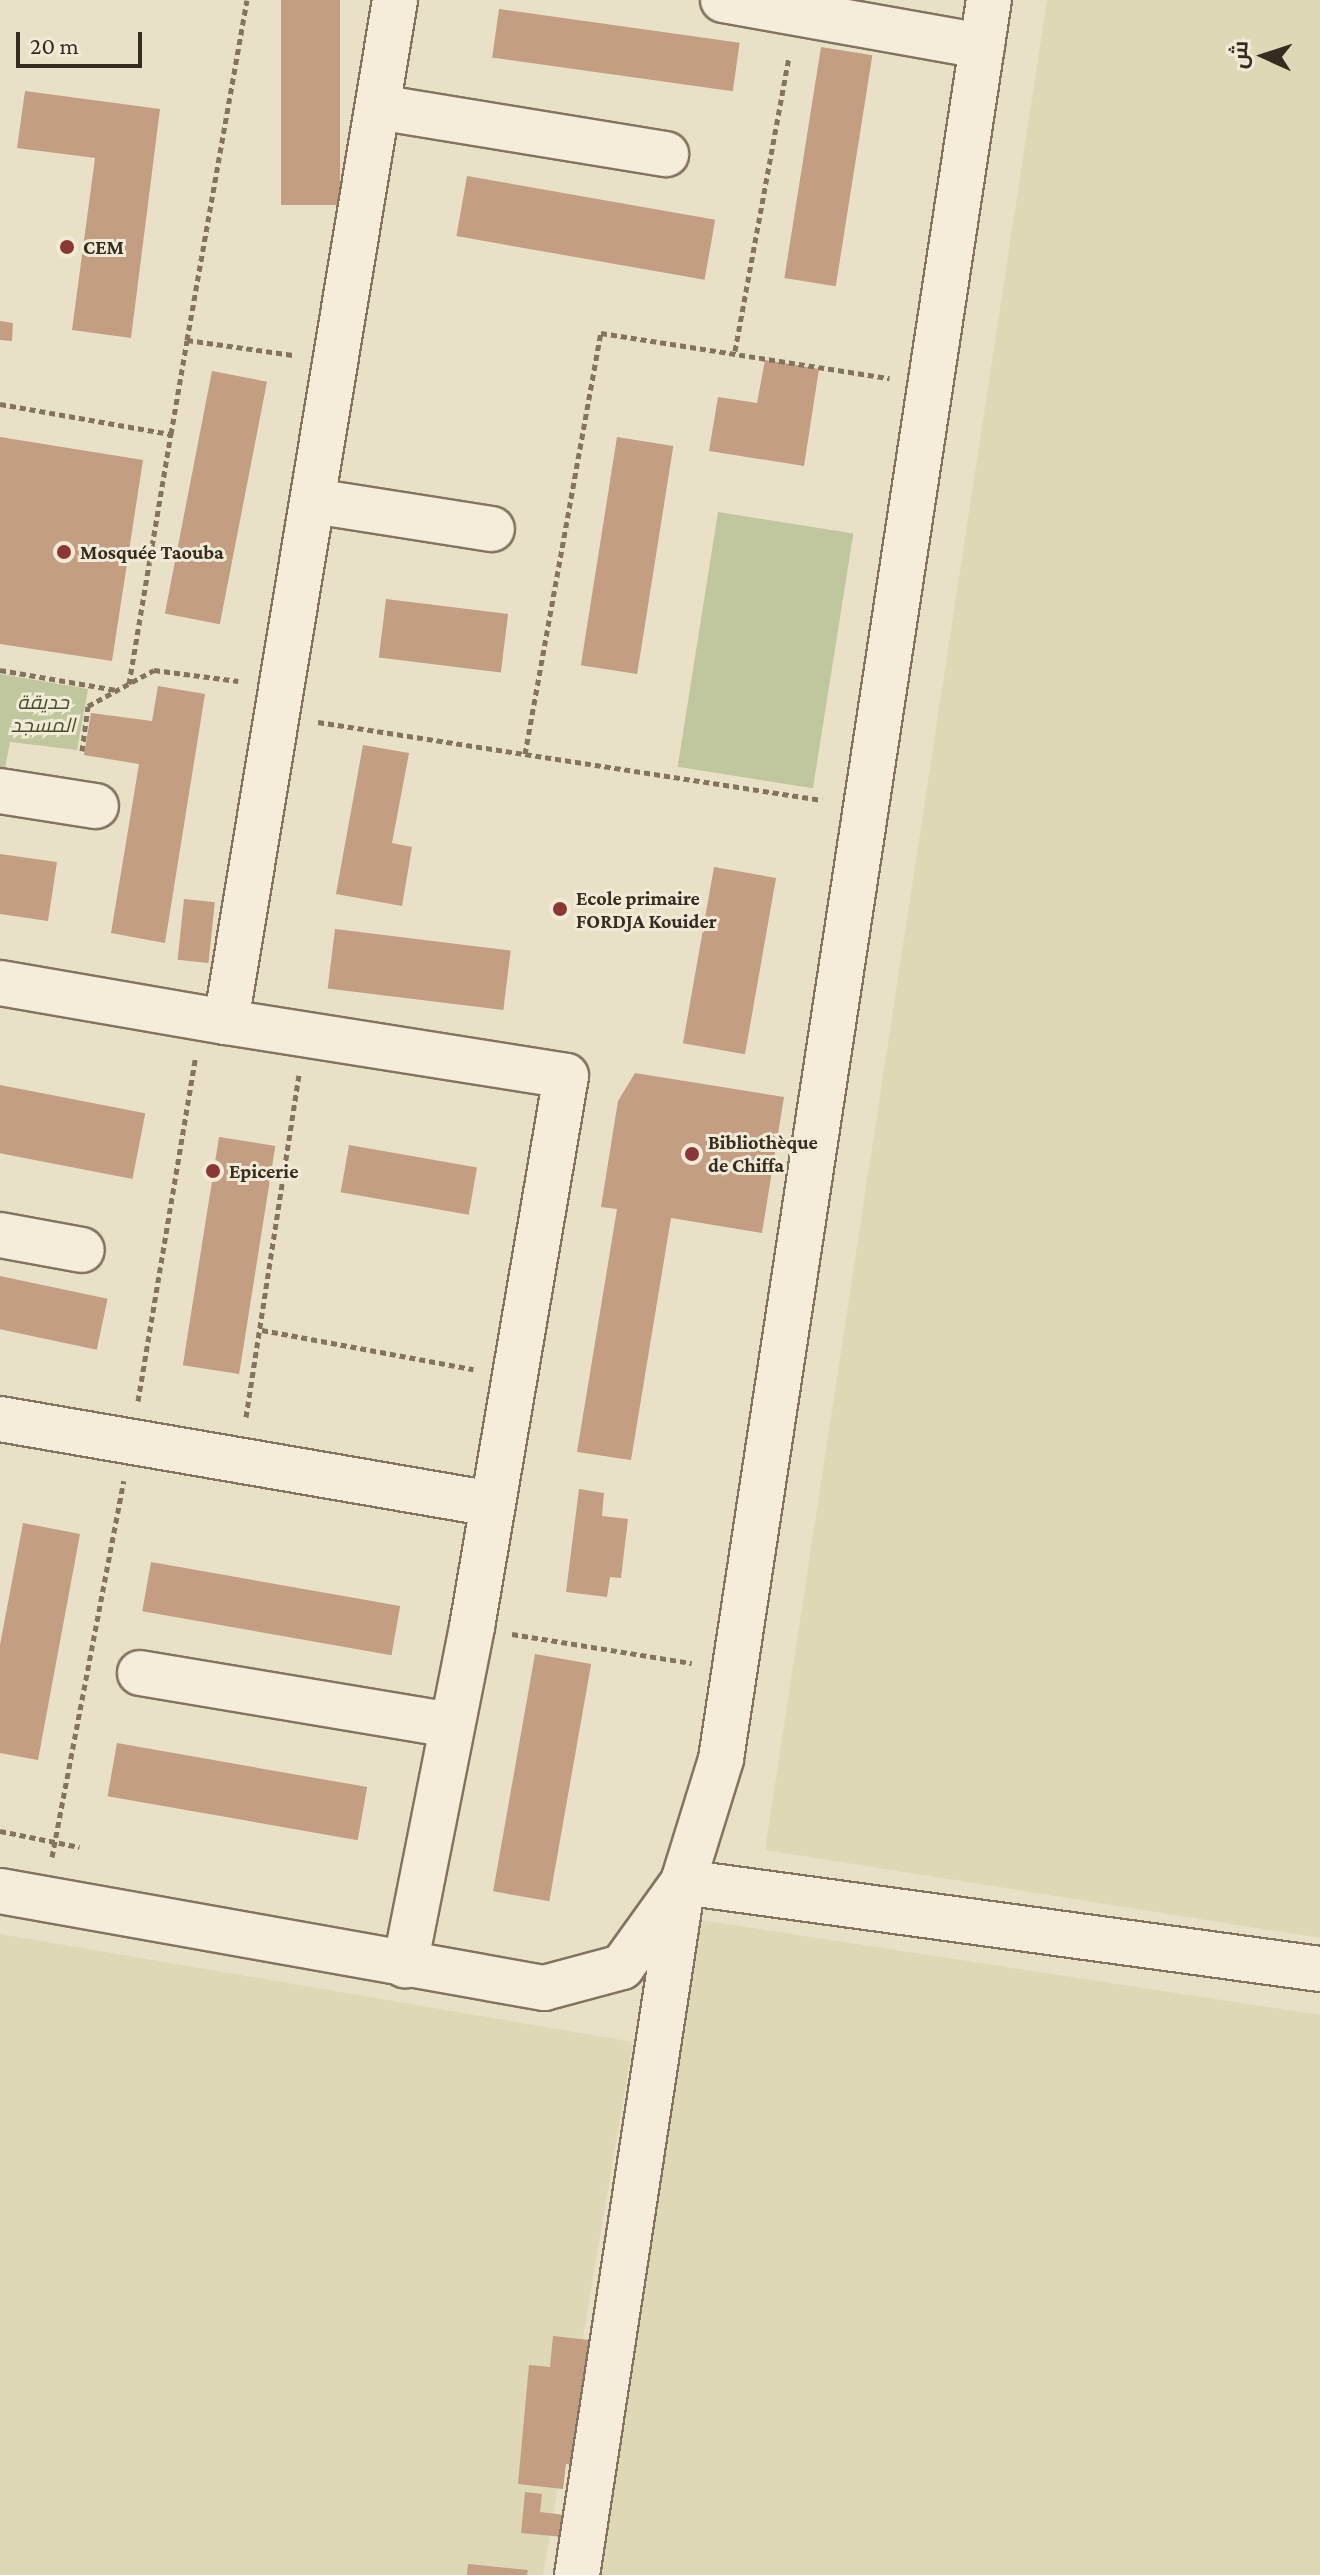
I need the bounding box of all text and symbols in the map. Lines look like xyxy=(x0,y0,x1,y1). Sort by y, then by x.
scale bar xyxy=(20,16,146,66)
north arrow xyxy=(1224,16,1304,96)
text: 20 m xyxy=(30,32,79,59)
text: ش xyxy=(1226,40,1253,69)
place label: CEM xyxy=(83,235,124,259)
marker: CEM xyxy=(58,238,76,256)
place label: Mosquée Taouba xyxy=(80,540,224,564)
marker: Mosquée Taouba xyxy=(55,543,73,561)
park label: حديقة المسجد xyxy=(11,690,75,737)
place label: Ecole primaire FORDJA Kouider xyxy=(576,886,717,933)
marker: Ecole primaire FORDJA Kouider xyxy=(551,900,569,918)
place label: Bibliothèque de Chiffa xyxy=(708,1130,818,1177)
marker: Bibliothèque de Chiffa xyxy=(683,1145,701,1163)
place label: Epicerie xyxy=(229,1159,298,1183)
marker: Epicerie xyxy=(204,1162,222,1180)

